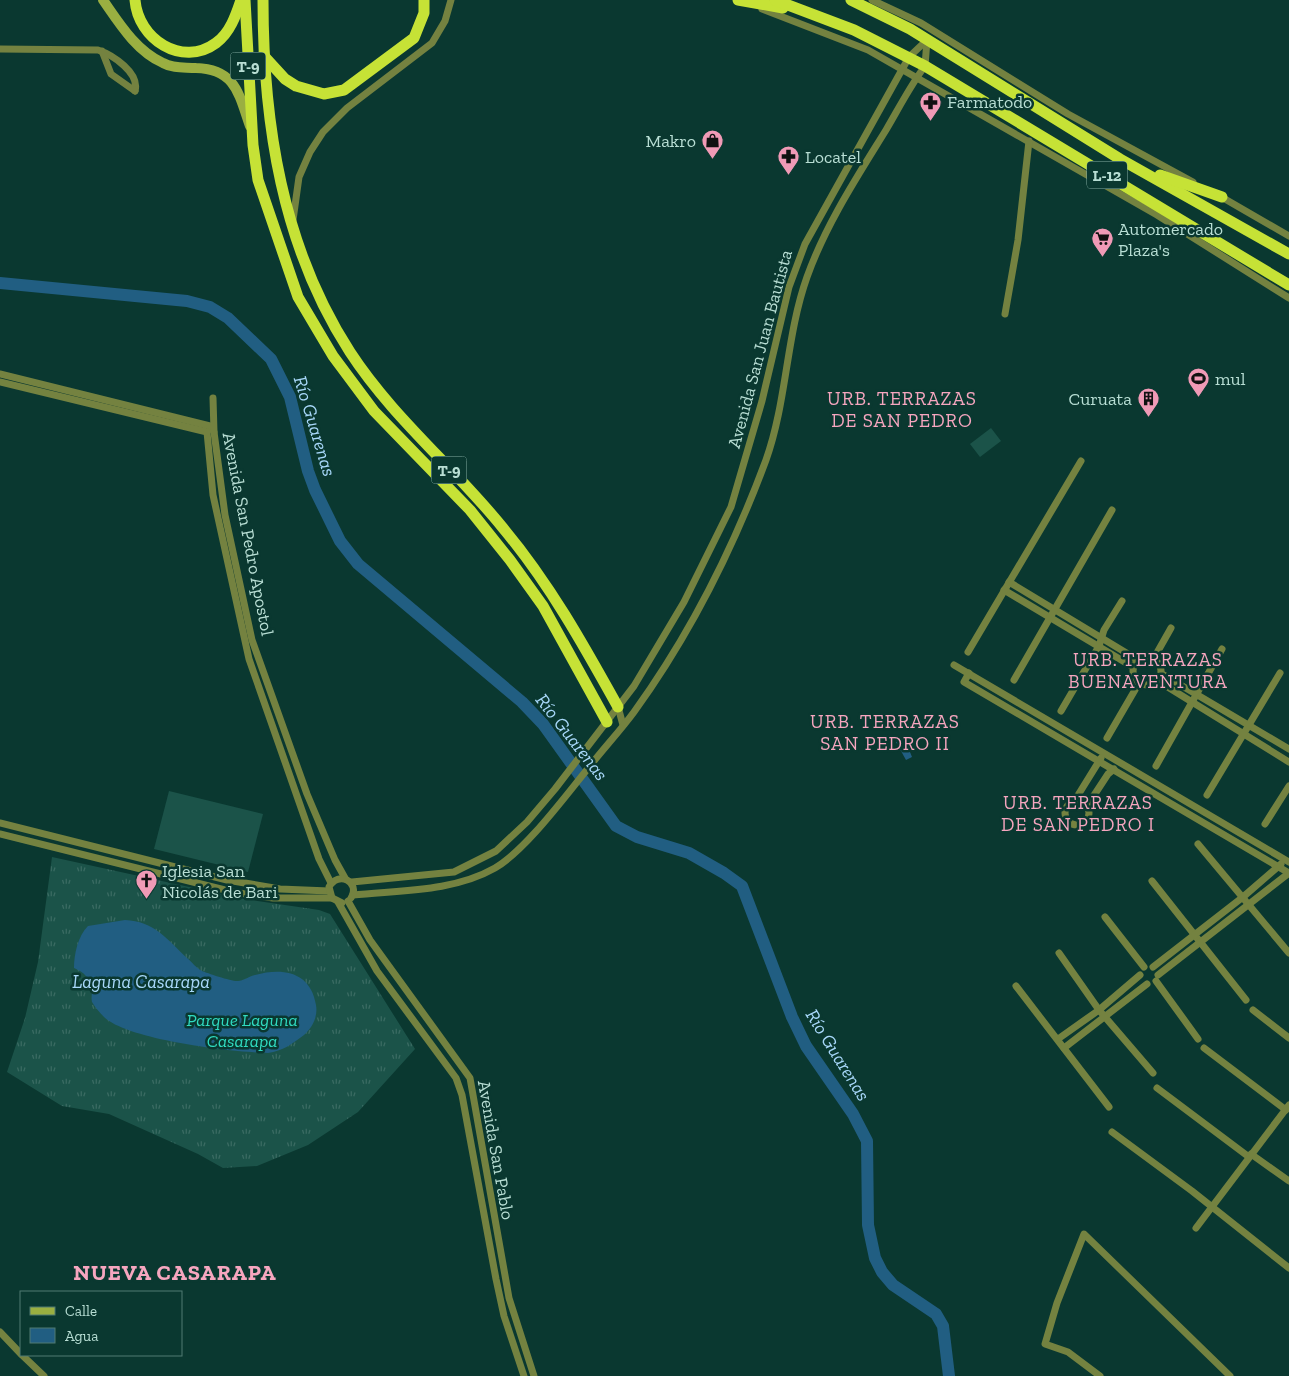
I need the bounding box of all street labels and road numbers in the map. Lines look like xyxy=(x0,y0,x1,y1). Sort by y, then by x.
road number: T-9 xyxy=(230,52,266,80)
road number: L-12 xyxy=(1087,162,1127,188)
street label: Avenida San Juan Bautista xyxy=(723,247,797,450)
street label: Avenida San Pedro Apostol xyxy=(217,430,279,638)
road number: T-9 xyxy=(432,456,466,484)
street label: Avenida San Pablo xyxy=(473,1078,519,1222)

